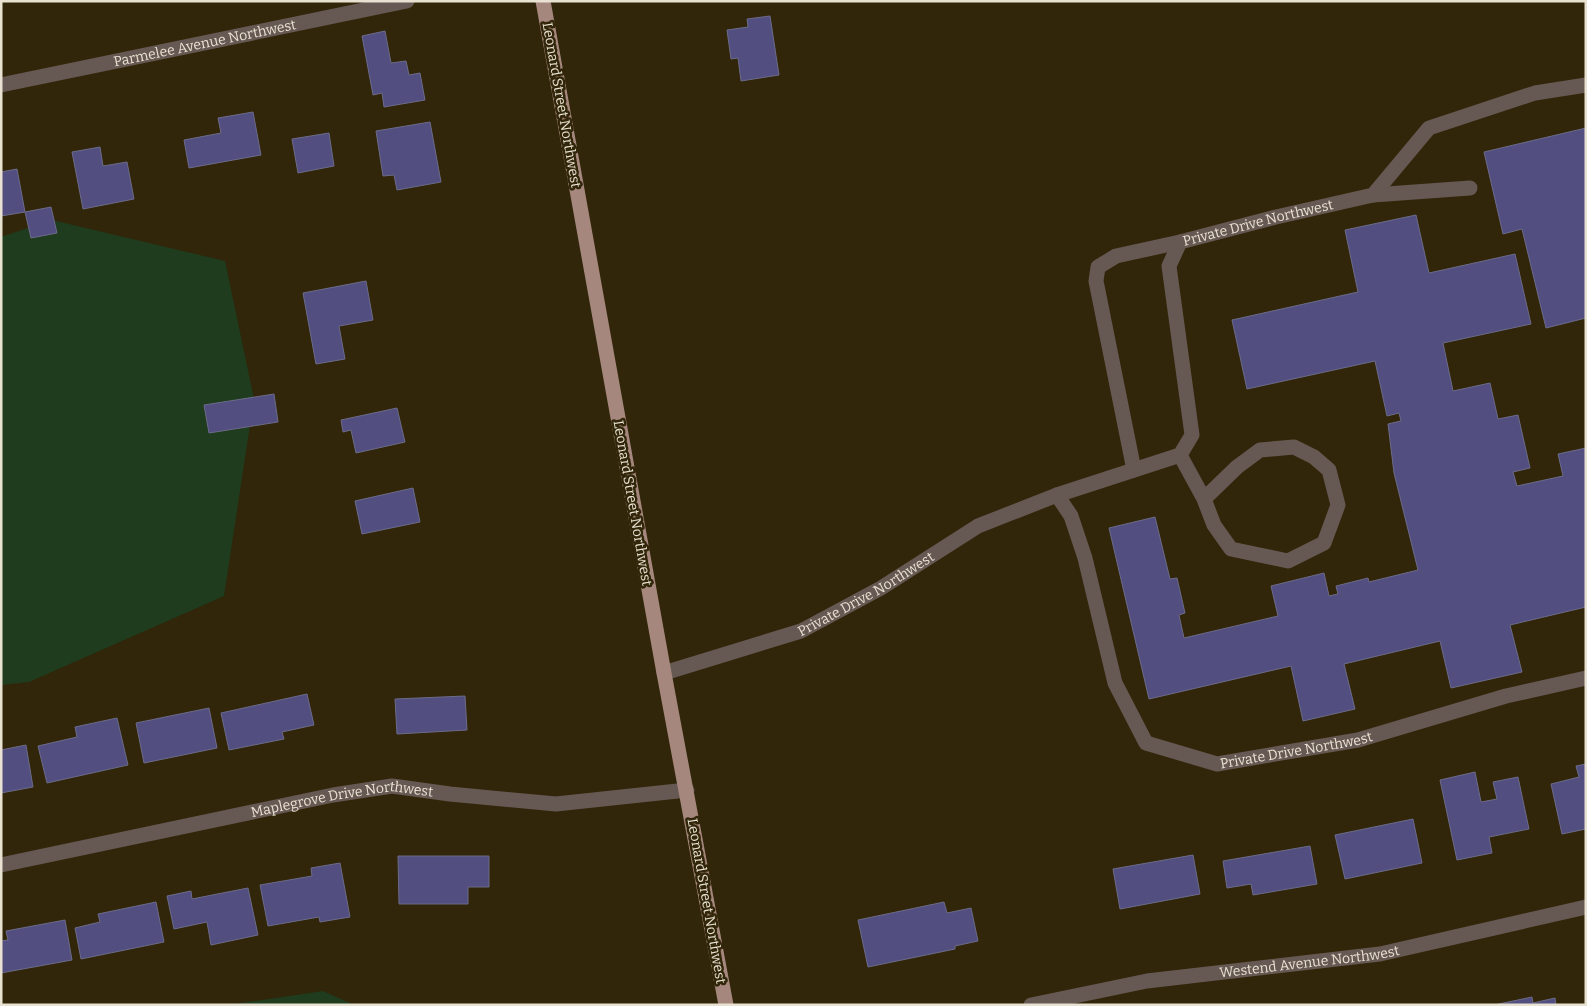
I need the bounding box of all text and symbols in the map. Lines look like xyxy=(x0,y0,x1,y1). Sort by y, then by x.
street label: Parmelee Avenue Northwest xyxy=(112,16,297,70)
street label: Leonard Street Northwest xyxy=(539,21,584,189)
street label: Private Drive Northwest xyxy=(1181,196,1335,250)
street label: Leonard Street Northwest xyxy=(610,419,655,587)
street label: Private Drive Northwest xyxy=(795,548,937,640)
street label: Private Drive Northwest xyxy=(1219,728,1375,772)
street label: Maplegrove Drive Northwest xyxy=(249,778,434,821)
street label: Leonard Street Northwest xyxy=(684,817,729,985)
street label: Westend Avenue Northwest xyxy=(1219,942,1401,982)

